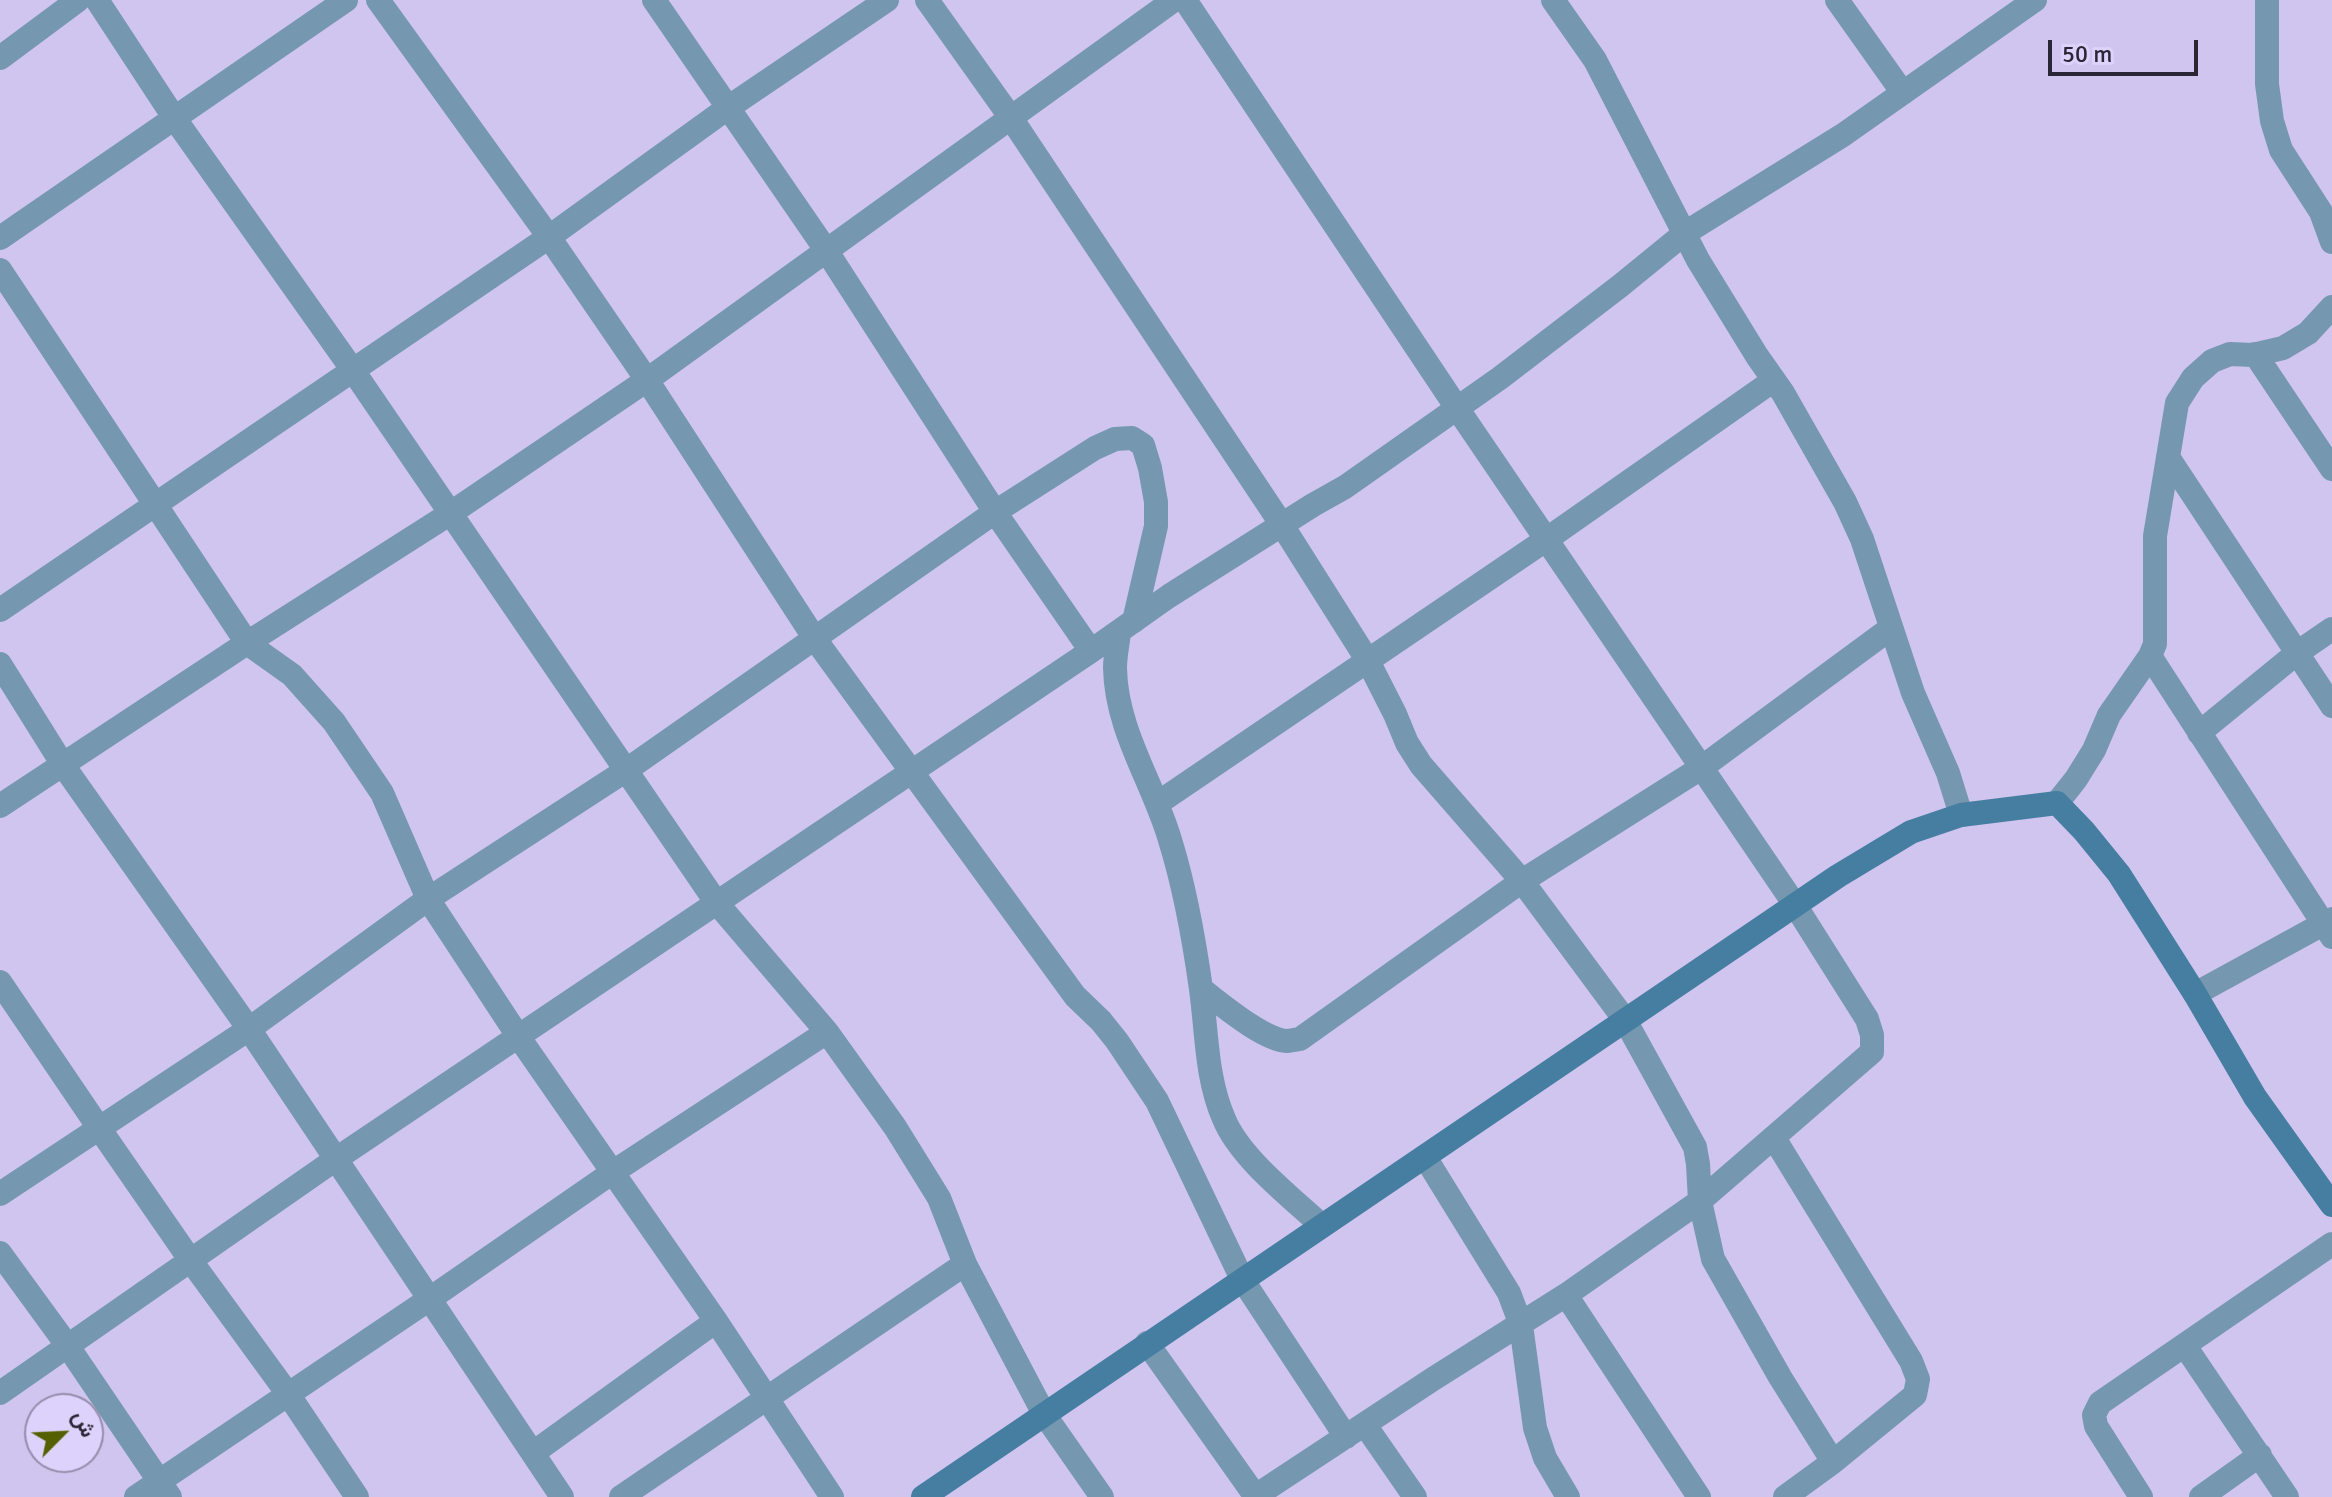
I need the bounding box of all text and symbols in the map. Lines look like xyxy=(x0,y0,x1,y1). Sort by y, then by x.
scale bar xyxy=(2052,24,2202,74)
text: 50 m xyxy=(2062,39,2112,69)
north arrow xyxy=(24,1393,104,1473)
text: ش xyxy=(67,1406,102,1441)

